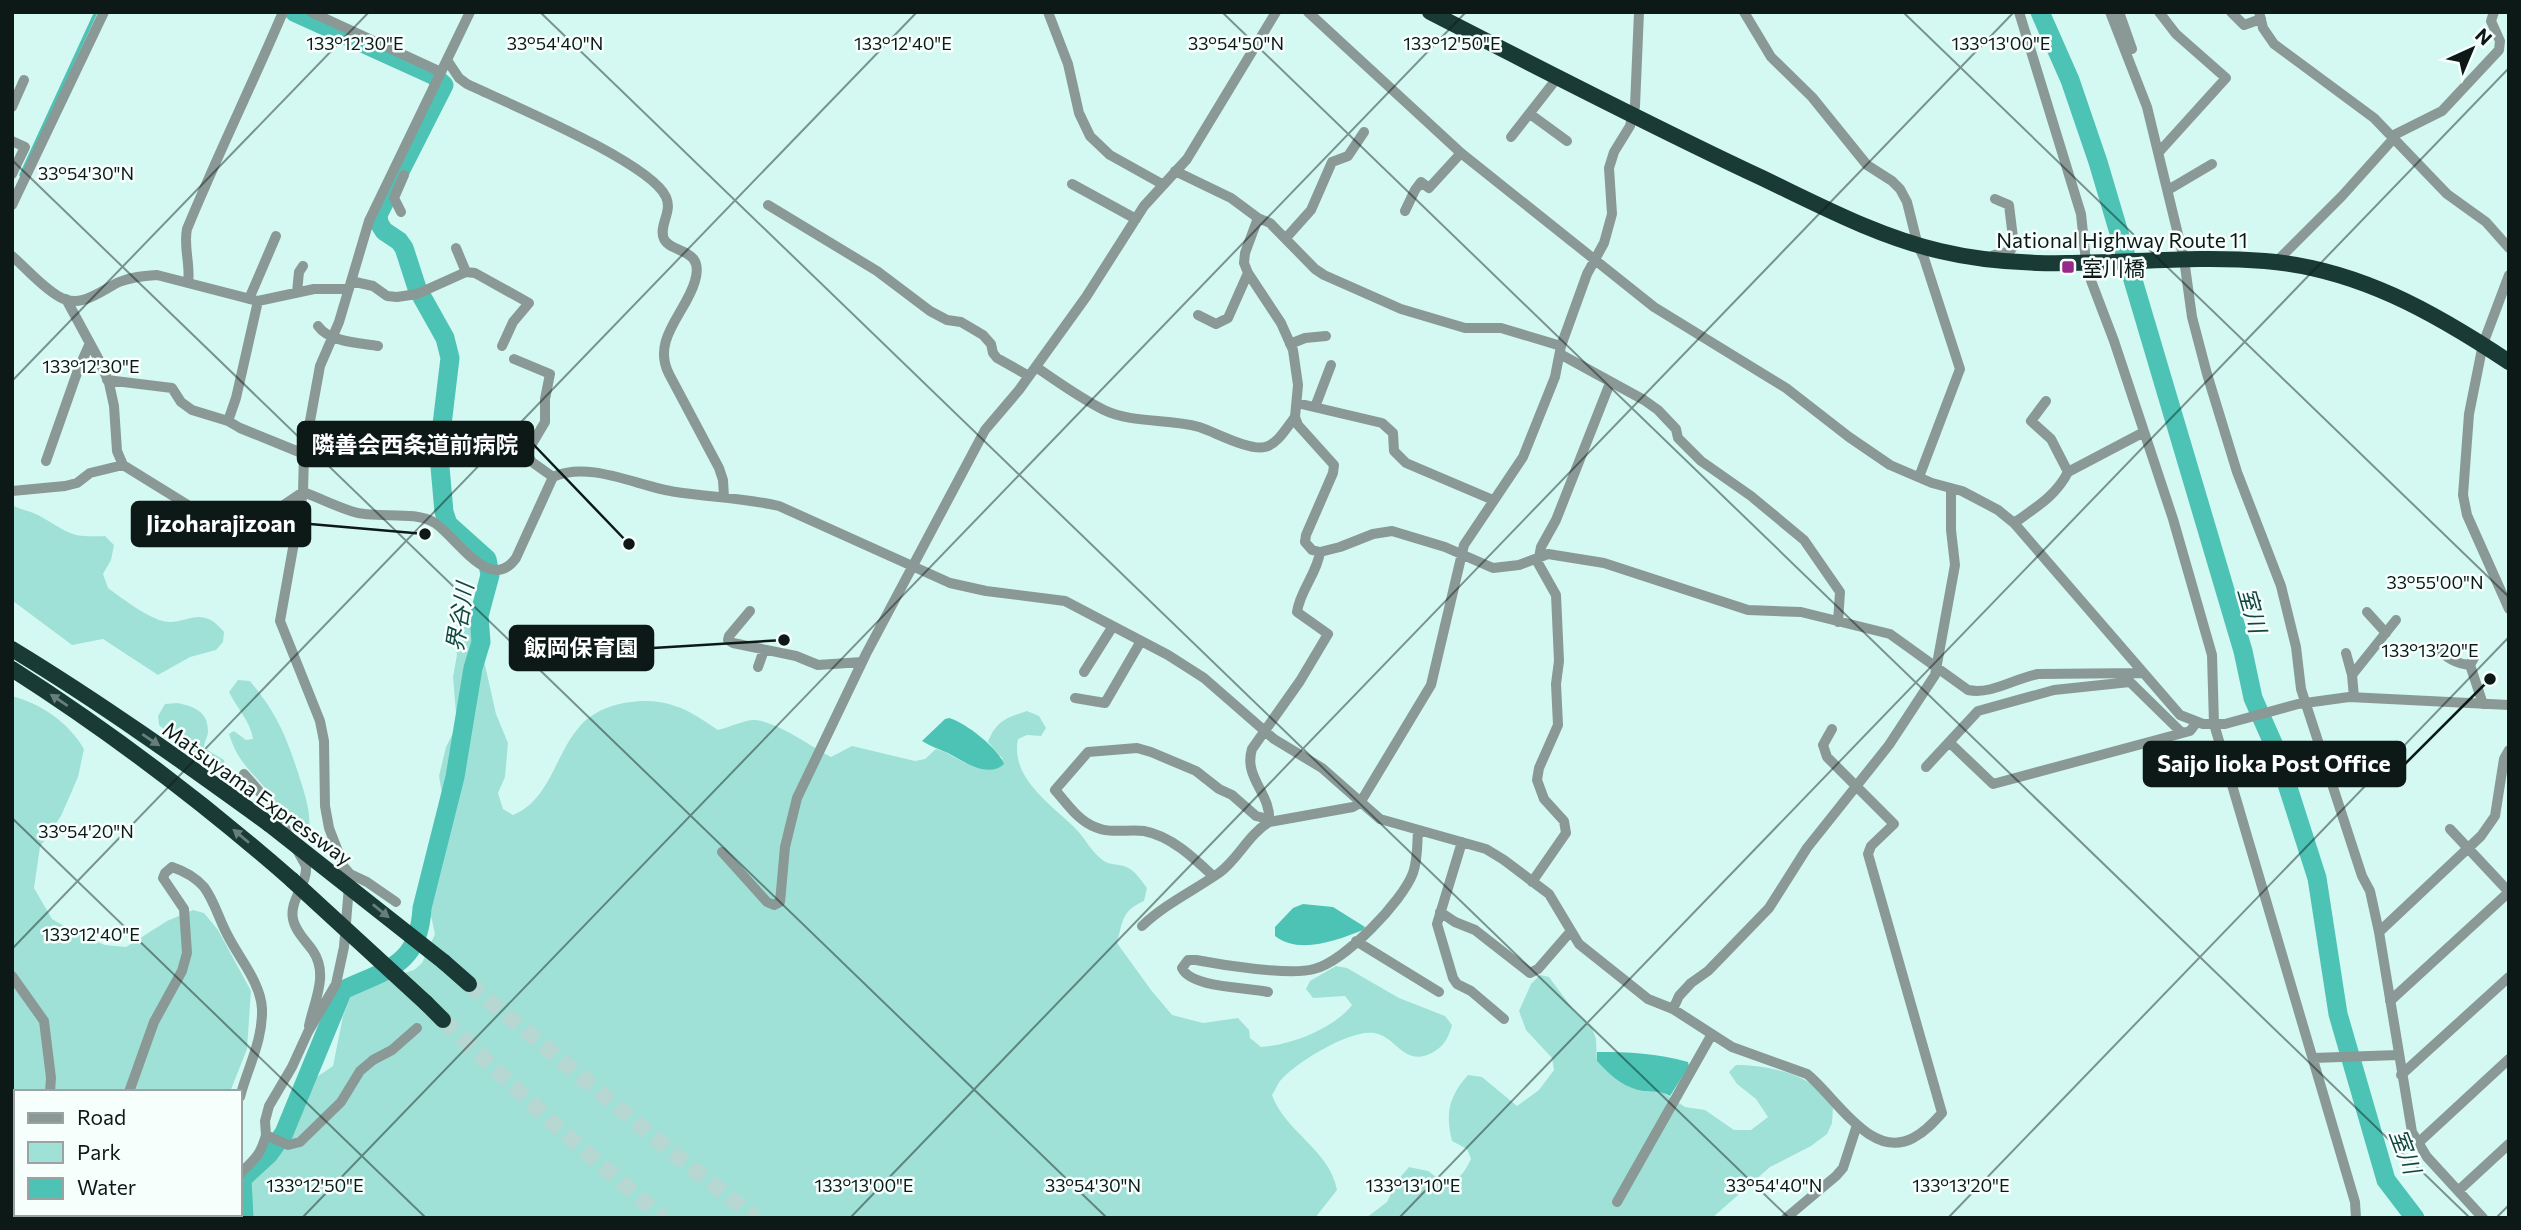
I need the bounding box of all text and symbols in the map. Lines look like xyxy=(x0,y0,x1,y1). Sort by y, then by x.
north arrow xyxy=(2437,14,2507,84)
text: N xyxy=(2471,23,2497,50)
text: 133°12'30"E xyxy=(306,32,404,54)
text: 33°54'40"N xyxy=(507,32,603,54)
text: 133°12'40"E xyxy=(854,32,952,54)
text: 33°54'50"N xyxy=(1188,32,1284,54)
text: 133°12'50"E xyxy=(1403,32,1501,54)
text: 133°13'00"E xyxy=(1951,32,2051,54)
text: 33°54'30"N xyxy=(38,162,134,184)
street label: National Highway Route 11 xyxy=(1996,227,2248,252)
place label: 室川橋 xyxy=(2082,255,2145,280)
marker: 室川橋 xyxy=(2060,259,2076,275)
text: 133°12'30"E xyxy=(42,355,140,377)
callout: 隣善会西条道前病院 xyxy=(298,422,533,466)
text: 隣善会西条道前病院 xyxy=(312,430,519,458)
callout: Jizoharajizoan xyxy=(132,502,310,546)
text: Jizoharajizoan xyxy=(146,509,296,537)
text: 33°55'00"N xyxy=(2387,571,2484,593)
water label: 界谷川 xyxy=(440,578,479,653)
water label: 室川 xyxy=(2233,584,2274,639)
callout: 飯岡保育園 xyxy=(510,626,653,670)
text: 飯岡保育園 xyxy=(524,633,639,661)
text: 133°13'20"E xyxy=(2381,639,2479,661)
one-way arrow xyxy=(49,693,69,706)
street label: Matsuyama Expressway xyxy=(158,716,358,870)
one-way arrow xyxy=(142,733,160,747)
callout: Saijo Iioka Post Office xyxy=(2144,742,2405,786)
text: Saijo Iioka Post Office xyxy=(2157,749,2391,777)
text: 33°54'20"N xyxy=(38,820,134,842)
one-way arrow xyxy=(232,829,249,844)
one-way arrow xyxy=(372,903,389,918)
text: 133°12'40"E xyxy=(42,923,140,945)
legend xyxy=(14,1090,242,1216)
text: Road xyxy=(77,1104,126,1129)
water label: 室川 xyxy=(2385,1125,2428,1180)
text: Park xyxy=(77,1139,121,1164)
text: Water xyxy=(77,1174,136,1199)
text: 133°12'50"E xyxy=(266,1174,364,1196)
text: 133°13'00"E xyxy=(814,1174,914,1196)
text: 33°54'30"N xyxy=(1045,1174,1141,1196)
text: 133°13'10"E xyxy=(1365,1174,1461,1196)
text: 33°54'40"N xyxy=(1726,1174,1822,1196)
text: 133°13'20"E xyxy=(1912,1174,2010,1196)

